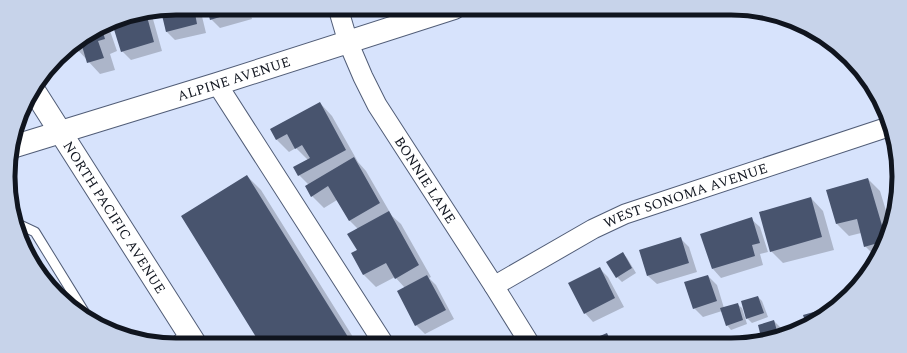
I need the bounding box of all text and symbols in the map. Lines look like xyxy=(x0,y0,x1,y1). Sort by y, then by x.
street label: ALPINE AVENUE xyxy=(174,51,293,106)
street label: BONNIE LANE xyxy=(389,132,461,228)
street label: NORTH PACIFIC AVENUE xyxy=(58,137,171,298)
street label: WEST SONOMA AVENUE xyxy=(600,157,770,233)

